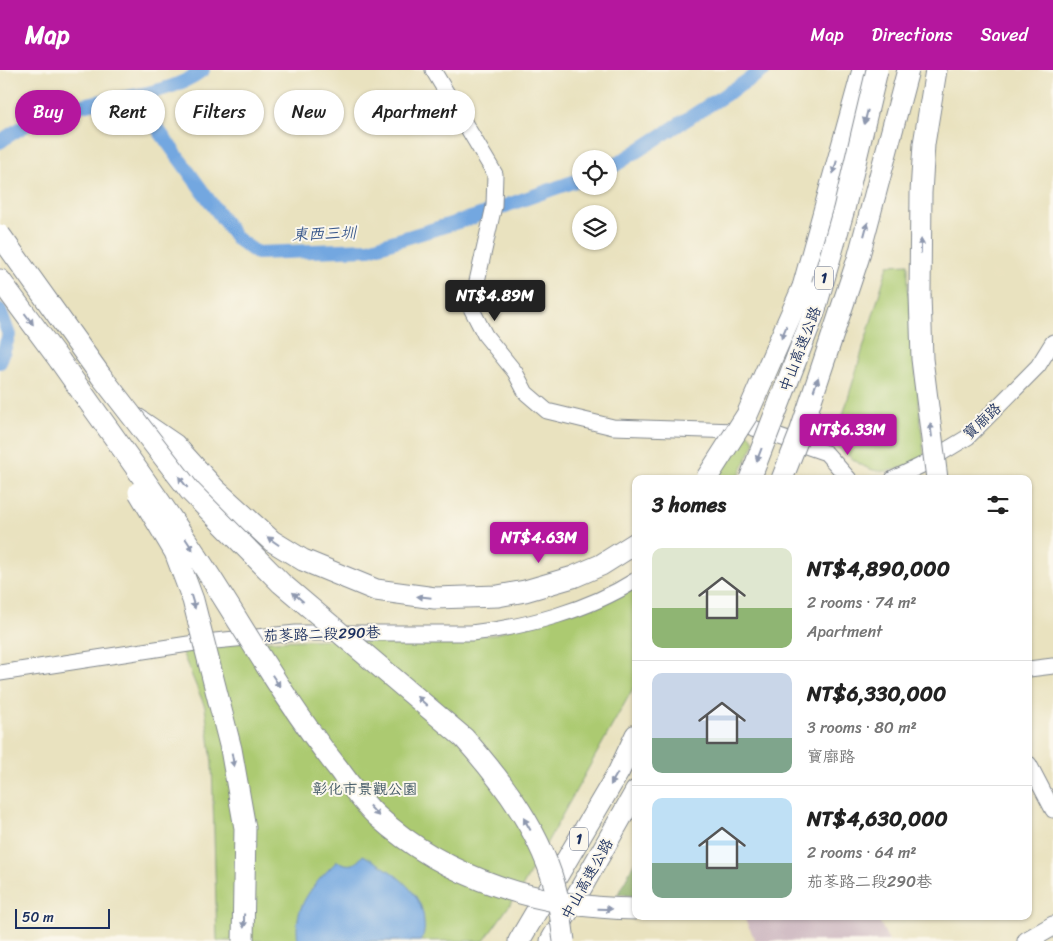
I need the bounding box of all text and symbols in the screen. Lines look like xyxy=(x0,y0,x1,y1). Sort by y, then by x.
text: Map xyxy=(25,14,69,56)
text: Map xyxy=(811,19,844,51)
text: Directions xyxy=(872,19,953,51)
text: Saved xyxy=(981,19,1028,51)
chip: Buy xyxy=(15,90,81,135)
chip: Rent xyxy=(91,90,165,135)
chip: Filters xyxy=(175,90,264,135)
chip: New xyxy=(274,90,344,135)
chip: Apartment xyxy=(354,90,475,135)
one-way arrow xyxy=(862,110,870,125)
map controls xyxy=(572,150,617,250)
button: locate xyxy=(572,150,617,195)
one-way arrow xyxy=(831,160,839,175)
button: layers xyxy=(572,205,617,250)
water label: 東西三圳 xyxy=(292,218,358,249)
one-way arrow xyxy=(863,222,871,237)
one-way arrow xyxy=(917,237,925,253)
road number: 1 xyxy=(815,267,833,290)
pin: NT$4.89M xyxy=(443,280,547,322)
text: NT$4.89M xyxy=(456,281,534,310)
street label: 中山高速公路 xyxy=(772,302,828,396)
one-way arrow xyxy=(24,312,34,326)
one-way arrow xyxy=(779,325,787,339)
one-way arrow xyxy=(813,376,821,391)
street label: 寶廍路 xyxy=(957,396,1007,446)
pin: NT$6.33M xyxy=(796,414,900,456)
text: NT$6.33M xyxy=(811,415,885,444)
one-way arrow xyxy=(927,422,935,438)
one-way arrow xyxy=(755,448,763,463)
one-way arrow xyxy=(177,476,188,489)
text: 3 homes xyxy=(652,486,726,524)
icon: filters xyxy=(984,491,1012,519)
pin: NT$4.63M xyxy=(487,522,591,564)
text: NT$4.63M xyxy=(501,523,577,552)
one-way arrow xyxy=(266,536,280,546)
one-way arrow xyxy=(185,537,194,551)
text: NT$4,890,000 xyxy=(807,550,950,588)
icon: home xyxy=(692,568,752,628)
text: 2 rooms · 74 m² xyxy=(807,588,917,617)
one-way arrow xyxy=(291,591,304,602)
one-way arrow xyxy=(415,593,431,601)
one-way arrow xyxy=(189,595,197,610)
text: Apartment xyxy=(807,617,883,646)
street label: 茄苳路二段290巷 xyxy=(263,619,381,649)
one-way arrow xyxy=(272,675,281,688)
text: NT$6,330,000 xyxy=(807,675,946,713)
icon: home xyxy=(692,693,752,753)
one-way arrow xyxy=(415,696,428,707)
text: 3 rooms · 80 m² xyxy=(807,713,917,742)
text: 寶廍路 xyxy=(807,742,855,771)
one-way arrow xyxy=(229,752,237,768)
one-way arrow xyxy=(610,771,618,786)
park label: 彰化市景觀公園 xyxy=(312,776,418,802)
text: NT$4,630,000 xyxy=(807,800,948,838)
one-way arrow xyxy=(368,804,380,816)
one-way arrow xyxy=(523,816,531,831)
icon: home xyxy=(692,818,752,878)
road number: 1 xyxy=(570,828,588,851)
street label: 中山高速公路 xyxy=(554,833,620,925)
text: 2 rooms · 64 m² xyxy=(807,838,917,867)
text: 茄苳路二段290巷 xyxy=(807,867,932,896)
text: 50 m xyxy=(22,905,54,930)
one-way arrow xyxy=(597,905,613,913)
scale bar xyxy=(15,906,110,929)
one-way arrow xyxy=(240,913,248,929)

